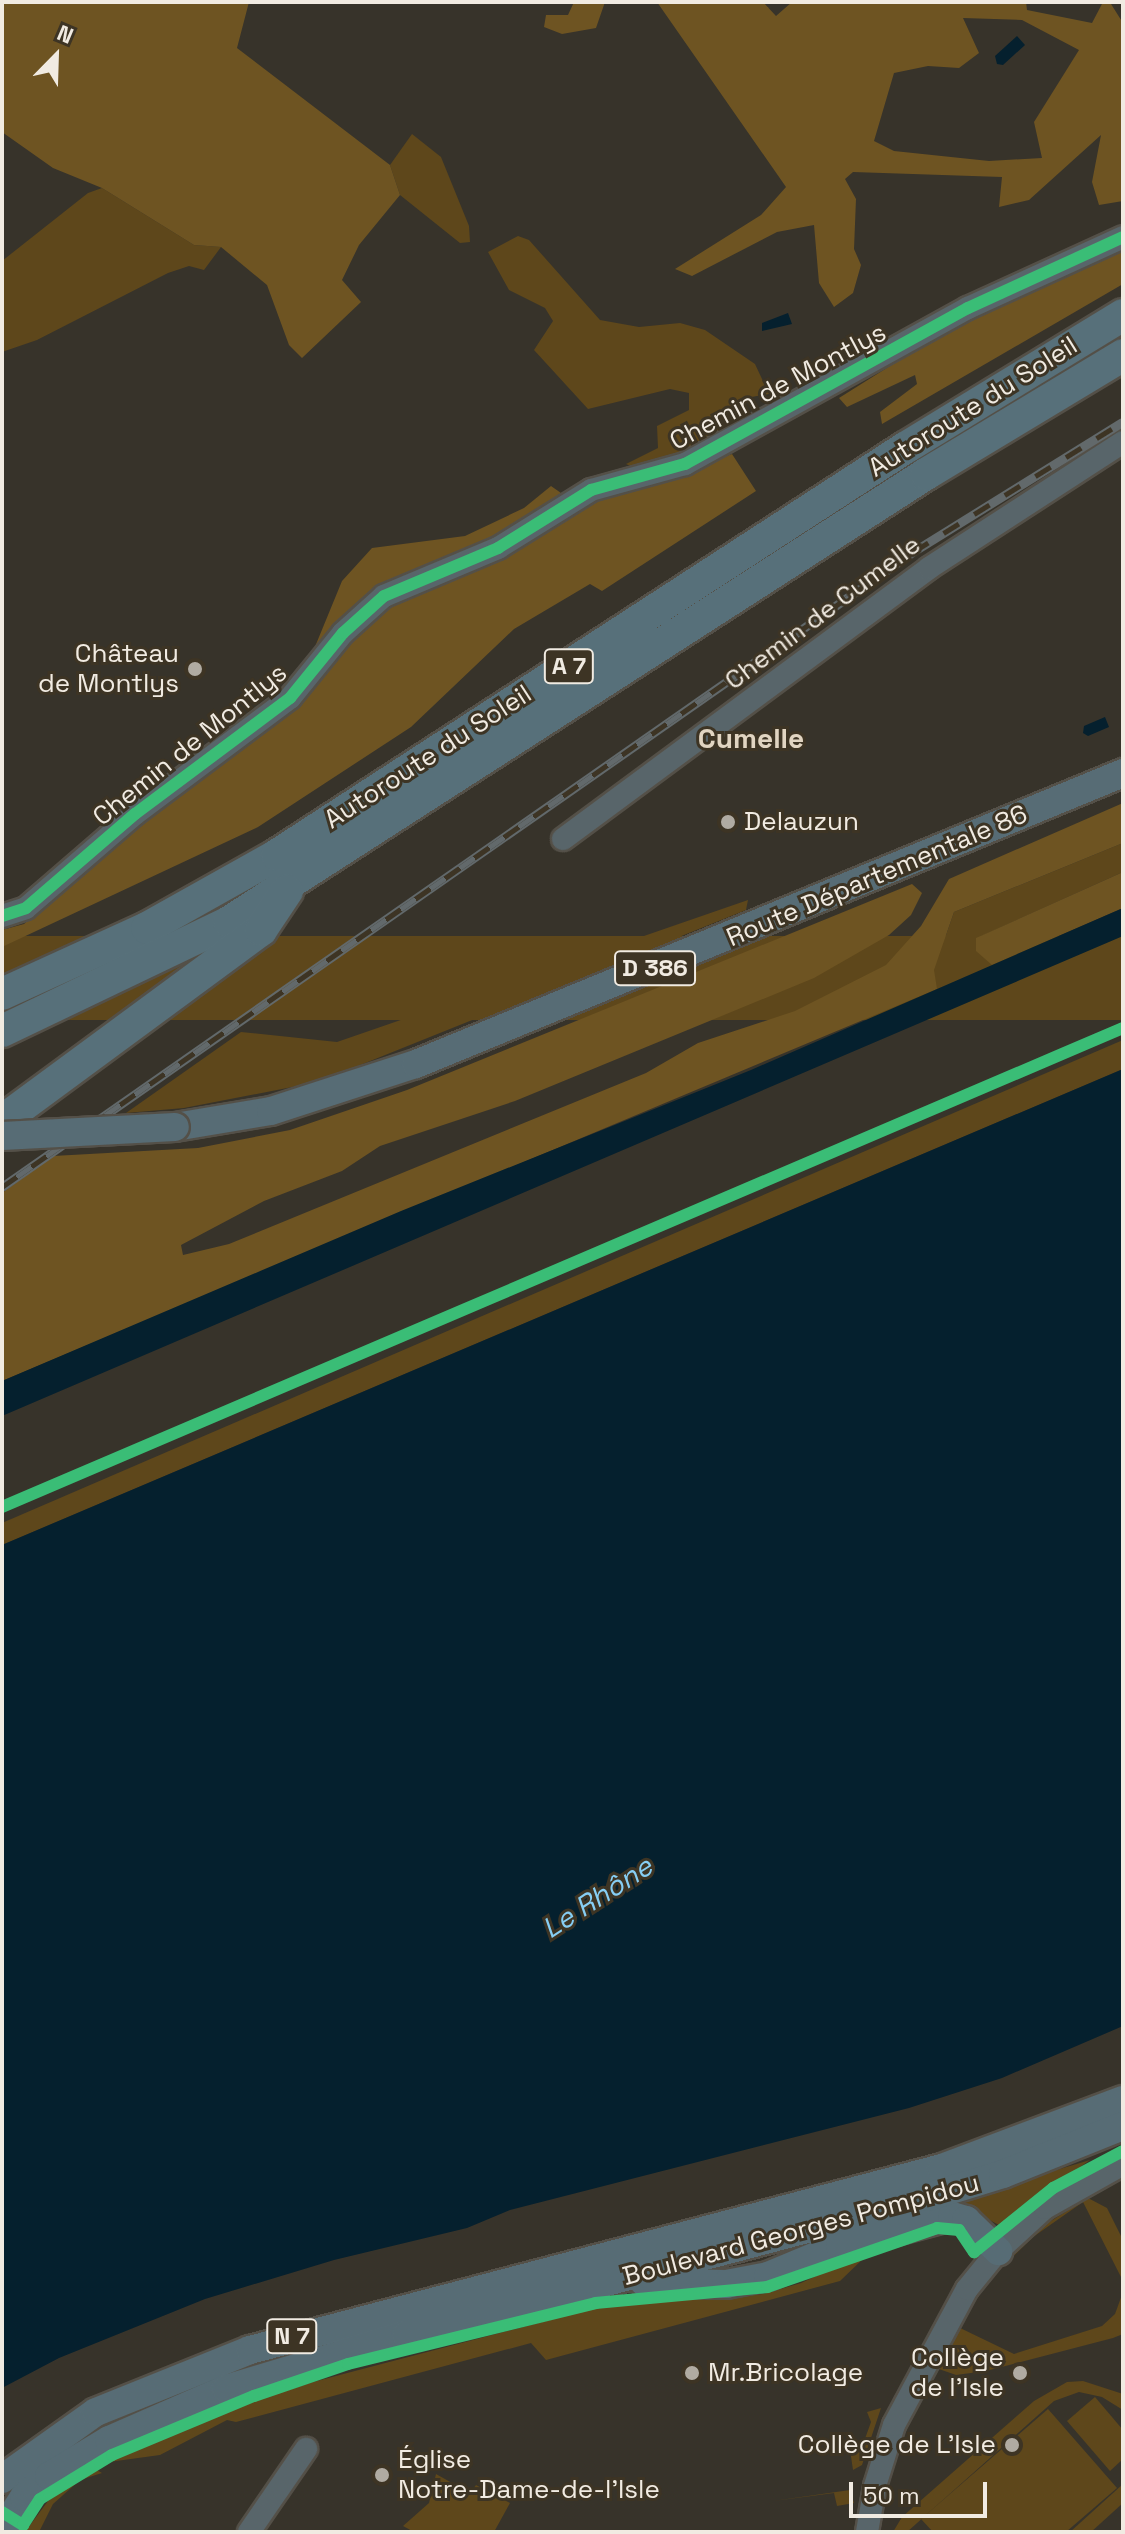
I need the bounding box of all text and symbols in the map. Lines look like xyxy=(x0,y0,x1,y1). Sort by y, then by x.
north arrow xyxy=(16,16,96,96)
text: N xyxy=(53,18,78,50)
street label: Chemin de Montlys xyxy=(665,317,891,457)
street label: Autoroute du Soleil xyxy=(863,330,1083,484)
street label: Chemin de Cumelle xyxy=(719,529,927,697)
place label: Château de Montlys xyxy=(38,638,179,700)
road number: A 7 xyxy=(543,646,595,686)
street label: Chemin de Montlys xyxy=(87,657,293,833)
marker: Château de Montlys xyxy=(186,660,204,678)
street label: Autoroute du Soleil xyxy=(319,678,537,836)
district label: Cumelle xyxy=(698,721,804,755)
street label: Route Départementale 86 xyxy=(722,798,1032,954)
place label: Delauzun xyxy=(744,806,859,838)
marker: Delauzun xyxy=(719,813,737,831)
road number: D 386 xyxy=(613,948,697,988)
water label: Le Rhône xyxy=(536,1849,658,1945)
street label: Boulevard Georges Pompidou xyxy=(619,2167,983,2293)
road number: N 7 xyxy=(266,2316,318,2356)
place label: Collège de l'Isle xyxy=(910,2342,1004,2404)
place label: Mr.Bricolage xyxy=(708,2357,863,2389)
marker: Mr.Bricolage xyxy=(683,2364,701,2382)
marker: Collège de l'Isle xyxy=(1011,2364,1029,2382)
place label: Collège de L'Isle xyxy=(798,2429,996,2461)
marker: Collège de L'Isle xyxy=(1003,2436,1021,2454)
place label: Église Notre-Dame-de-l'Isle xyxy=(398,2444,660,2506)
marker: Église Notre-Dame-de-l'Isle xyxy=(373,2466,391,2484)
scale bar xyxy=(853,2466,991,2516)
text: 50 m xyxy=(863,2480,920,2511)

